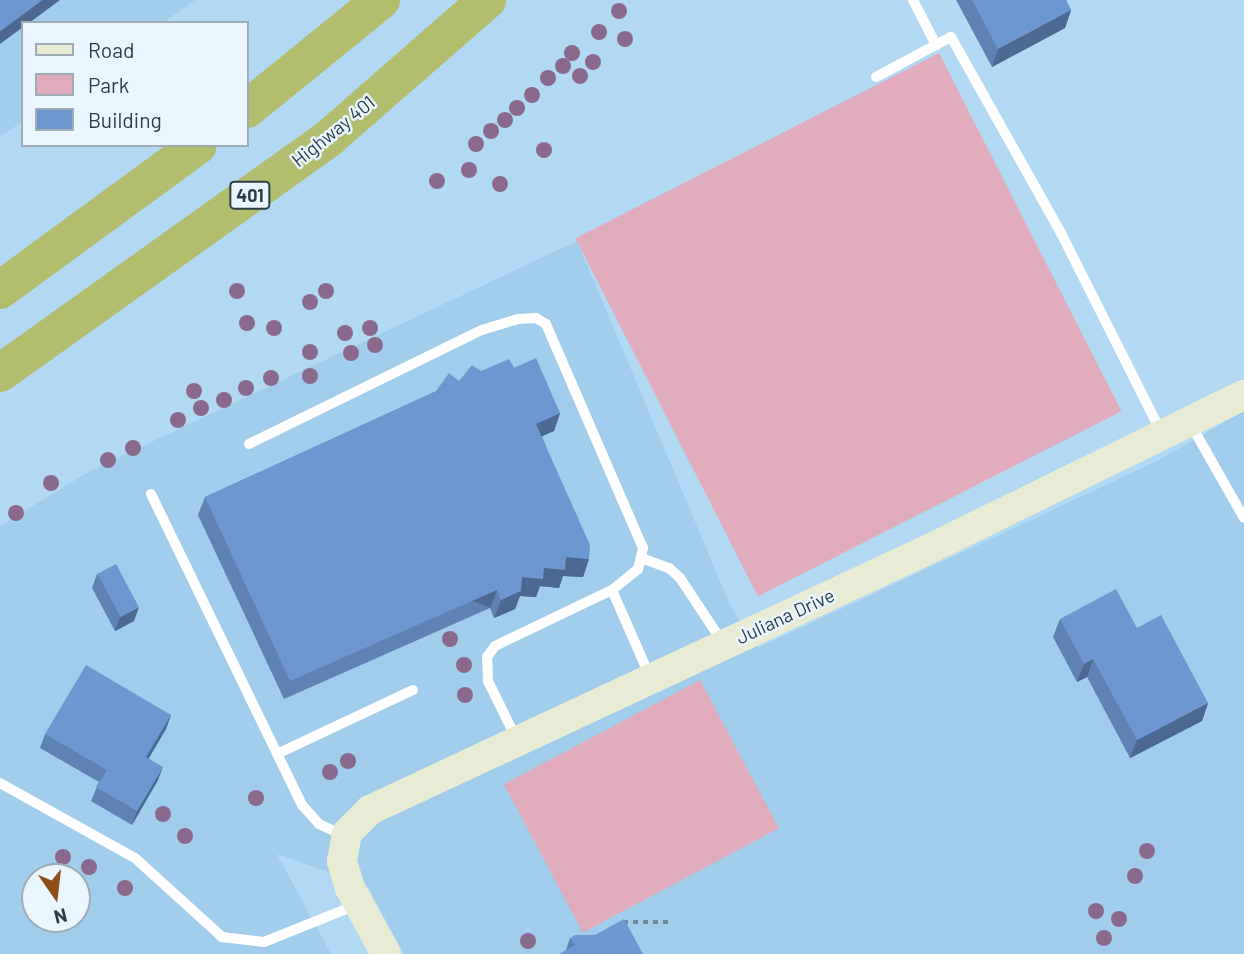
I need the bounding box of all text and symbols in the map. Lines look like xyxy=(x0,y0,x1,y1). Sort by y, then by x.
legend xyxy=(21,21,248,147)
text: Road xyxy=(88,37,134,62)
text: Park xyxy=(88,72,129,97)
street label: Highway 401 xyxy=(287,91,379,171)
text: Building xyxy=(88,107,162,132)
road number: 401 xyxy=(229,180,271,210)
street label: Juliana Drive xyxy=(732,583,838,649)
north arrow xyxy=(21,863,91,933)
text: N xyxy=(52,904,70,930)

